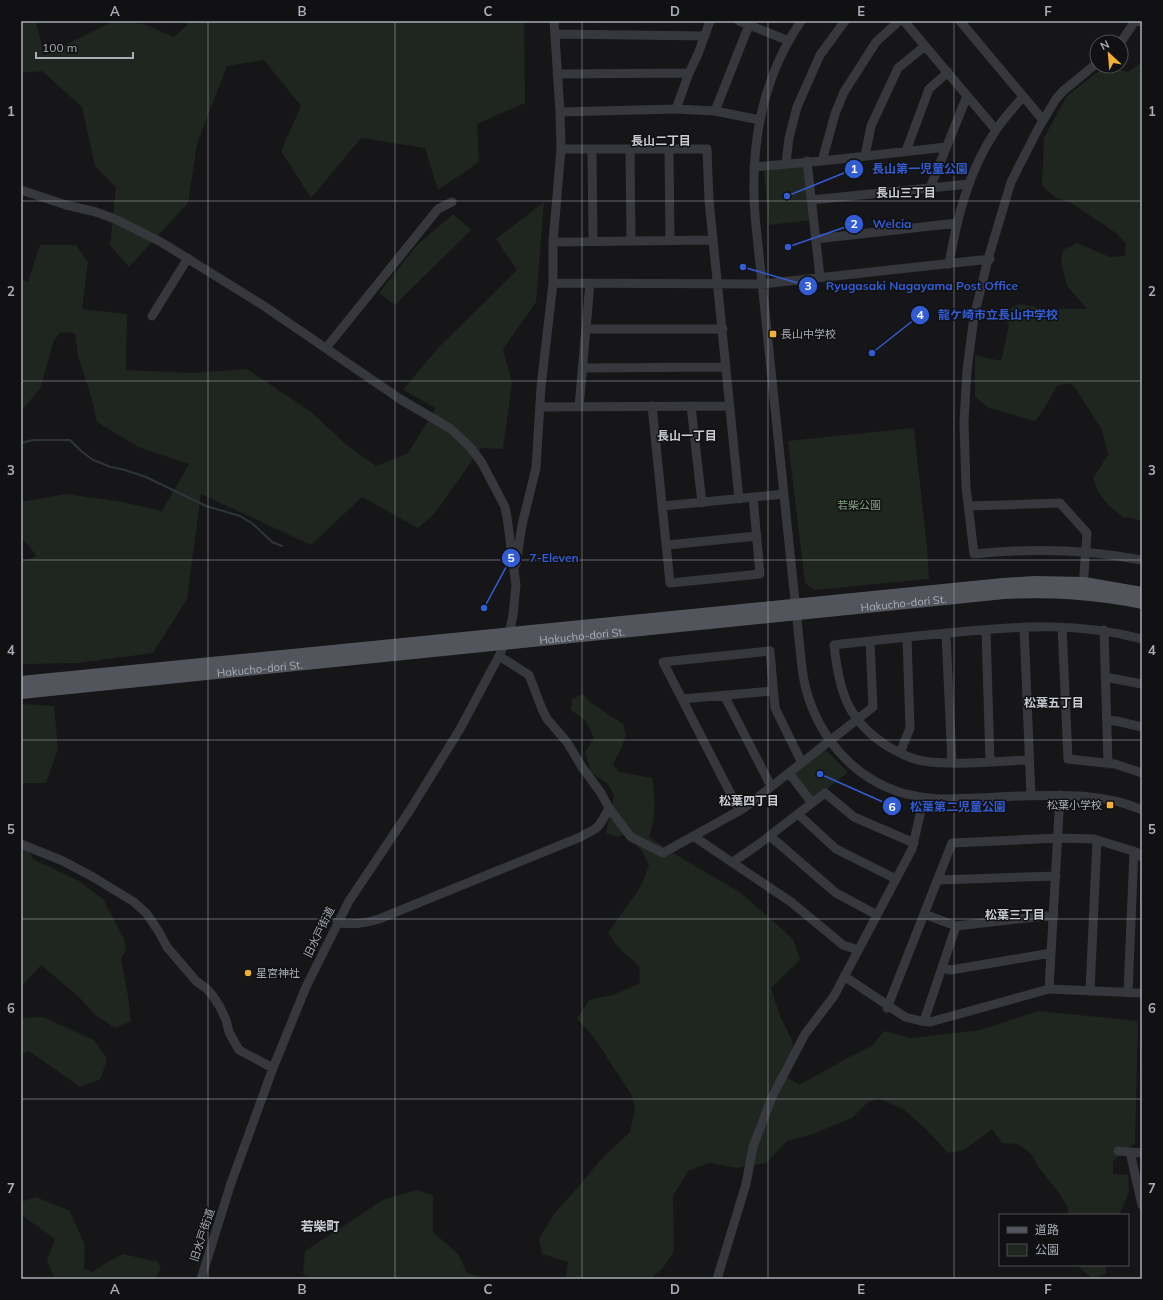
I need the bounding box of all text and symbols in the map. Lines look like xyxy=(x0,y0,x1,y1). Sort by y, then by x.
text: A xyxy=(110,3,120,19)
text: B xyxy=(298,3,307,19)
text: C xyxy=(484,3,493,19)
text: D xyxy=(670,3,680,19)
text: E xyxy=(857,3,865,19)
text: F xyxy=(1044,3,1052,19)
scale bar xyxy=(36,34,133,60)
north arrow xyxy=(1089,34,1129,74)
text: N xyxy=(1098,37,1111,53)
text: 100 m xyxy=(42,40,77,55)
text: 1 xyxy=(7,103,15,119)
text: 1 xyxy=(1148,103,1156,119)
district label: 長山二丁目 xyxy=(631,133,691,148)
callout: 長山第一児童公園 xyxy=(844,157,976,181)
text: 1 xyxy=(850,161,858,176)
text: 長山第一児童公園 xyxy=(872,161,968,176)
district label: 長山三丁目 xyxy=(876,185,936,200)
callout: Welcia xyxy=(844,212,919,236)
text: 2 xyxy=(850,216,858,231)
text: Welcia xyxy=(872,216,912,231)
callout: Ryugasaki Nagayama Post Office xyxy=(798,274,1026,298)
text: 3 xyxy=(804,278,812,293)
text: Ryugasaki Nagayama Post Office xyxy=(826,278,1019,293)
text: 2 xyxy=(7,283,15,299)
text: 2 xyxy=(1148,283,1156,299)
callout: 龍ケ崎市立長山中学校 xyxy=(910,303,1066,327)
text: 4 xyxy=(916,307,924,322)
text: 龍ケ崎市立長山中学校 xyxy=(938,307,1058,322)
place label: 長山中学校 xyxy=(781,327,836,341)
marker: 長山中学校 xyxy=(768,329,778,339)
district label: 長山一丁目 xyxy=(657,428,717,443)
text: 3 xyxy=(7,462,15,478)
text: 3 xyxy=(1148,462,1156,478)
park label: 若柴公園 xyxy=(837,498,881,512)
callout: 7-Eleven xyxy=(501,546,586,570)
text: 5 xyxy=(507,550,515,565)
text: 7-Eleven xyxy=(529,550,579,565)
street label: Hakucho-dori St. xyxy=(860,592,947,615)
street label: Hakucho-dori St. xyxy=(539,625,626,647)
text: 4 xyxy=(7,642,15,658)
text: 4 xyxy=(1148,642,1156,658)
street label: Hakucho-dori St. xyxy=(216,657,303,680)
district label: 松葉五丁目 xyxy=(1024,695,1084,710)
district label: 松葉四丁目 xyxy=(719,793,779,808)
callout: 松葉第二児童公園 xyxy=(882,794,1014,818)
place label: 松葉小学校 xyxy=(1047,798,1102,812)
text: 6 xyxy=(888,799,896,814)
text: 松葉第二児童公園 xyxy=(910,799,1006,814)
marker: 松葉小学校 xyxy=(1105,800,1115,810)
text: 5 xyxy=(7,821,15,837)
text: 5 xyxy=(1148,821,1156,837)
street label: 旧水戸街道 xyxy=(301,904,337,960)
district label: 松葉三丁目 xyxy=(985,907,1045,922)
place label: 星宮神社 xyxy=(256,966,300,980)
marker: 星宮神社 xyxy=(243,968,253,978)
text: 6 xyxy=(7,1000,15,1016)
text: 6 xyxy=(1148,1000,1156,1016)
text: 7 xyxy=(7,1180,15,1196)
text: 7 xyxy=(1148,1180,1156,1196)
street label: 旧水戸街道 xyxy=(187,1207,217,1263)
legend xyxy=(999,1214,1129,1266)
district label: 若柴町 xyxy=(300,1218,340,1234)
text: 道路 xyxy=(1035,1222,1059,1237)
text: 公園 xyxy=(1035,1242,1059,1257)
text: A xyxy=(110,1281,120,1297)
text: B xyxy=(298,1281,307,1297)
text: C xyxy=(484,1281,493,1297)
text: D xyxy=(670,1281,680,1297)
text: E xyxy=(857,1281,865,1297)
text: F xyxy=(1044,1281,1052,1297)

